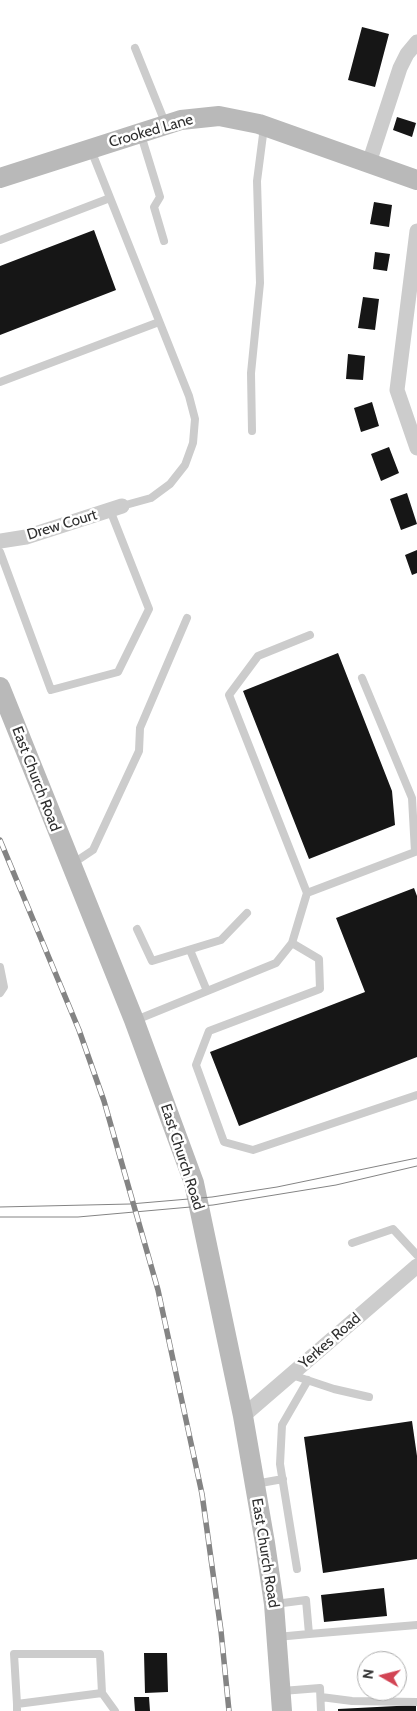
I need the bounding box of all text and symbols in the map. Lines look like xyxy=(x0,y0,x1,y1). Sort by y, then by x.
street label: Crooked Lane xyxy=(107,110,195,152)
street label: Drew Court xyxy=(25,506,99,544)
street label: East Church Road xyxy=(8,724,64,834)
street label: East Church Road xyxy=(156,1102,208,1212)
street label: Yerkes Road xyxy=(295,1309,365,1373)
street label: East Church Road xyxy=(247,1497,283,1609)
north arrow xyxy=(357,1651,407,1701)
text: N xyxy=(359,1668,378,1680)

